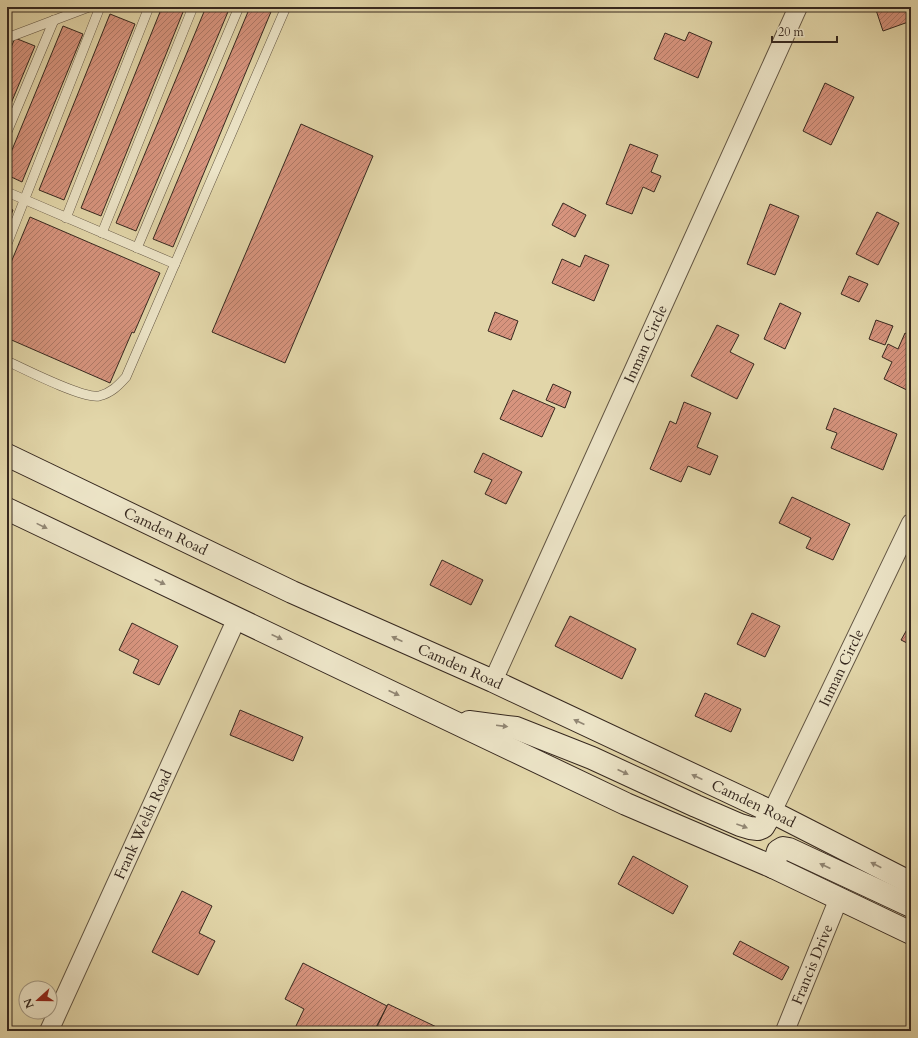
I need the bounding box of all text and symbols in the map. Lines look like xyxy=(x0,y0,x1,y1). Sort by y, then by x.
scale bar xyxy=(772,18,837,44)
text: 20 m xyxy=(778,24,805,40)
street label: Inman Circle xyxy=(619,301,672,386)
street label: Camden Road xyxy=(120,503,211,560)
one-way arrow xyxy=(37,523,48,529)
one-way arrow xyxy=(154,579,165,585)
street label: Inman Circle xyxy=(814,625,869,710)
one-way arrow xyxy=(271,634,283,640)
one-way arrow xyxy=(392,636,403,642)
street label: Camden Road xyxy=(414,639,506,694)
one-way arrow xyxy=(389,690,400,696)
one-way arrow xyxy=(573,719,585,725)
one-way arrow xyxy=(496,723,508,729)
street label: Frank Welsh Road xyxy=(109,766,177,883)
one-way arrow xyxy=(617,769,629,775)
one-way arrow xyxy=(691,774,703,780)
street label: Camden Road xyxy=(708,775,799,832)
one-way arrow xyxy=(736,823,748,829)
one-way arrow xyxy=(819,862,831,868)
one-way arrow xyxy=(870,862,882,868)
street label: Francis Drive xyxy=(787,921,838,1008)
north arrow xyxy=(18,980,58,1020)
text: N xyxy=(20,996,38,1011)

